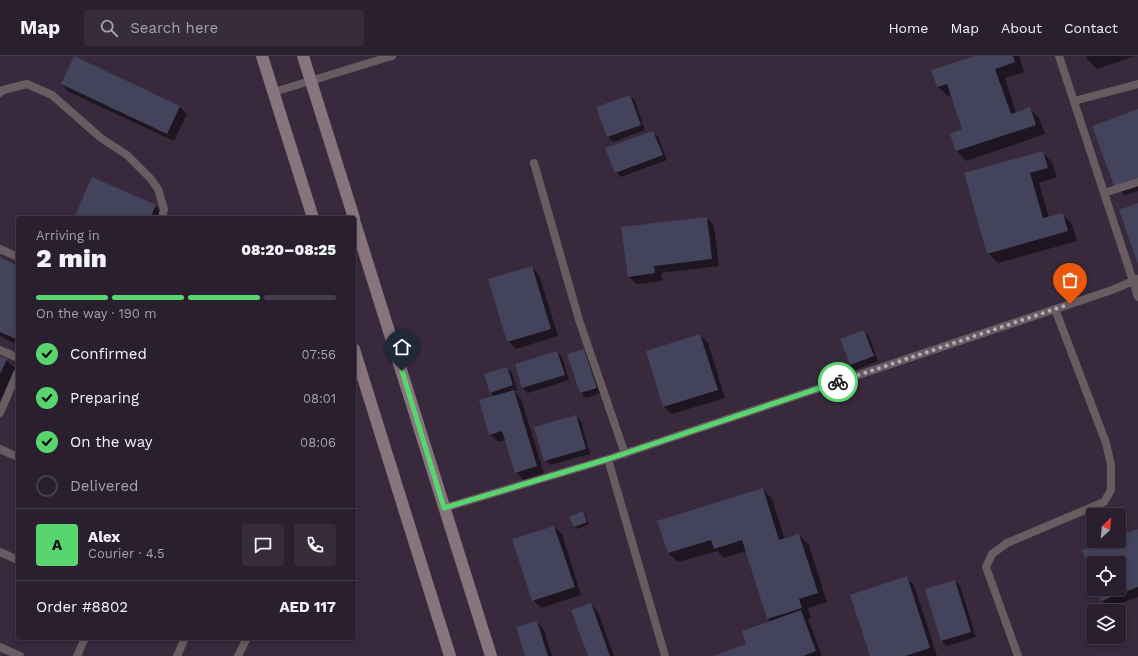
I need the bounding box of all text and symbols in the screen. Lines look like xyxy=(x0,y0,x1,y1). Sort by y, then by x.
search box xyxy=(84,10,364,46)
text: Map xyxy=(20,16,60,39)
icon: search xyxy=(98,17,120,39)
text: Search here xyxy=(130,19,218,37)
text: Home xyxy=(888,20,928,36)
text: Map xyxy=(950,20,979,36)
text: About xyxy=(1001,20,1042,36)
text: Contact xyxy=(1064,20,1118,36)
text: Arriving in xyxy=(36,228,100,243)
text: 08:20–08:25 xyxy=(241,241,336,259)
text: 2 min xyxy=(36,243,107,273)
pin xyxy=(1053,263,1087,304)
icon: bag xyxy=(1059,269,1081,291)
text: On the way · 190 m xyxy=(36,306,157,321)
pin xyxy=(385,330,419,371)
icon: home xyxy=(391,336,413,358)
icon: check xyxy=(36,343,58,365)
text: Confirmed xyxy=(70,345,147,363)
text: 07:56 xyxy=(302,347,336,362)
courier xyxy=(818,362,858,402)
icon: bike xyxy=(827,371,849,393)
icon: check xyxy=(36,387,58,409)
text: Preparing xyxy=(70,389,139,407)
text: 08:01 xyxy=(303,391,336,406)
icon: check xyxy=(36,431,58,453)
text: On the way xyxy=(70,433,152,451)
text: 08:06 xyxy=(300,435,336,450)
text: Delivered xyxy=(70,477,138,495)
north arrow xyxy=(1086,508,1126,548)
map controls xyxy=(1086,508,1126,644)
button: chat xyxy=(242,524,284,566)
button: phone xyxy=(294,524,336,566)
text: Alex xyxy=(88,528,120,546)
text: A xyxy=(52,536,62,554)
text: Courier · 4.5 xyxy=(88,546,165,561)
button: locate xyxy=(1086,556,1126,596)
text: Order #8802 xyxy=(36,598,128,616)
text: AED 117 xyxy=(279,598,336,616)
button: layers xyxy=(1086,604,1126,644)

